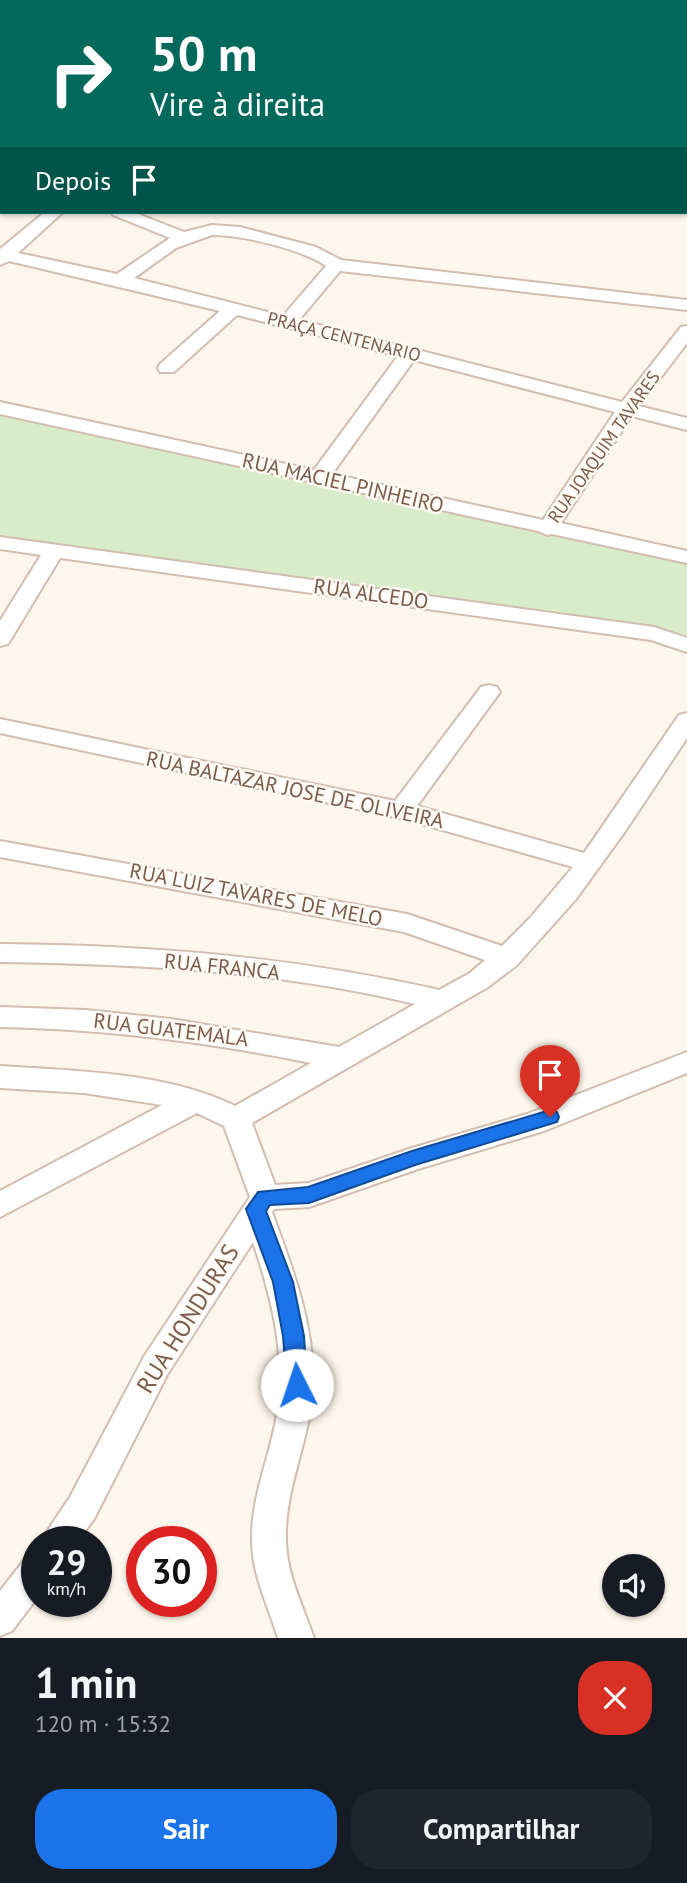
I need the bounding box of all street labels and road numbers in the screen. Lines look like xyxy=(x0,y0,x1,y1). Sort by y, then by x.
street label: PRAÇA CENTENARIO xyxy=(265,306,423,367)
street label: RUA JOAQUIM TAVARES xyxy=(542,366,665,527)
street label: RUA MACIEL PINHEIRO xyxy=(240,446,446,519)
street label: RUA ALCEDO xyxy=(312,572,430,615)
street label: RUA BALTAZAR JOSE DE OLIVEIRA xyxy=(144,745,447,834)
street label: RUA LUIZ TAVARES DE MELO xyxy=(127,857,385,932)
street label: RUA FRANCA xyxy=(163,947,282,986)
street label: RUA GUATEMALA xyxy=(92,1007,251,1052)
street label: RUA HONDURAS xyxy=(129,1238,246,1399)

